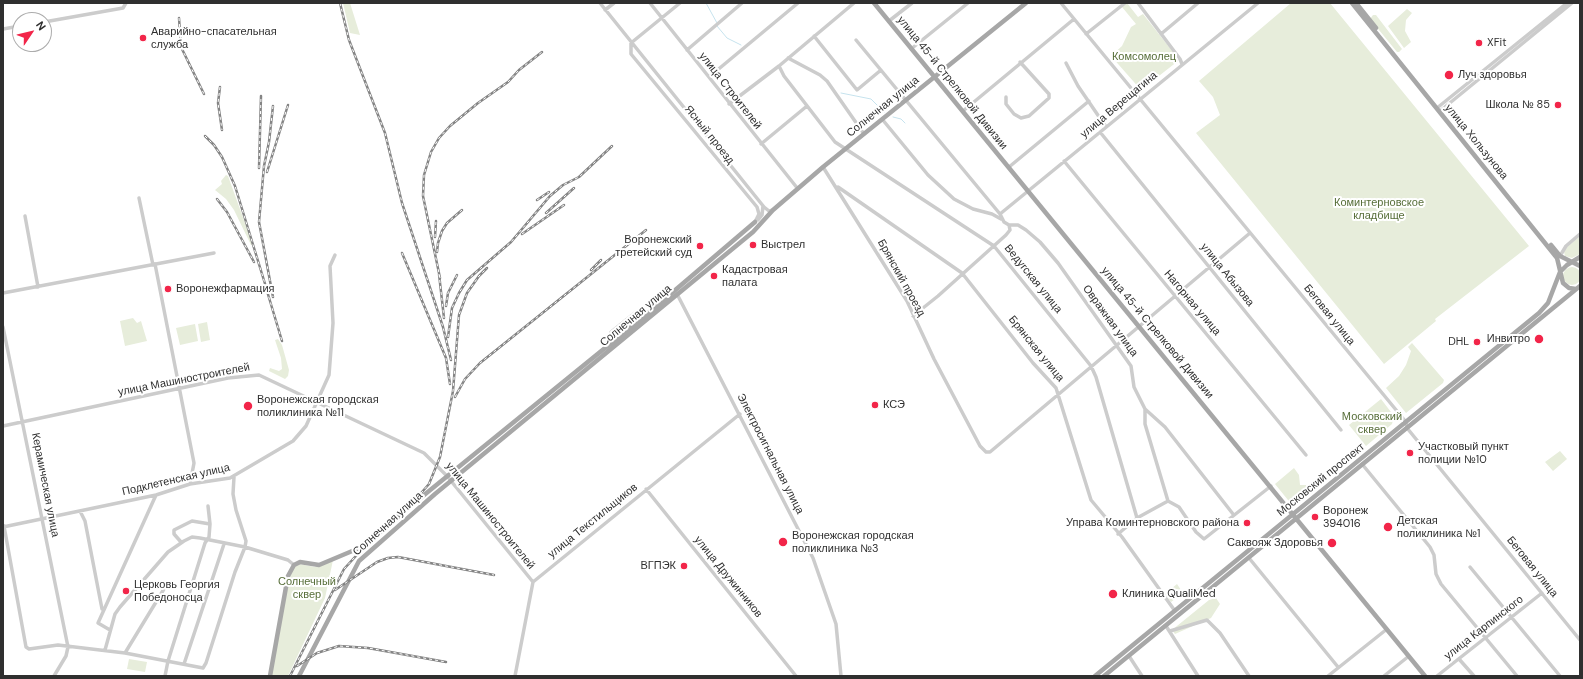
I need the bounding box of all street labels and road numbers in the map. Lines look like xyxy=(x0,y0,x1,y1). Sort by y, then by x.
street label: улица 45-й Стрелковой Дивизии xyxy=(894,14,1010,152)
street label: улица Строителей xyxy=(696,50,764,132)
street label: улица Верещагина xyxy=(1078,69,1160,141)
street label: Солнечная улица xyxy=(844,74,922,140)
street label: улица Хользунова xyxy=(1442,102,1510,182)
street label: Ясный проезд xyxy=(681,103,737,167)
street label: Брянский проезд xyxy=(874,237,928,319)
street label: улица Абызова xyxy=(1197,241,1257,309)
street label: Ведугская улица xyxy=(1001,242,1065,316)
street label: улица 45-й Стрелковой Дивизии xyxy=(1098,265,1216,401)
street label: Нагорная улица xyxy=(1161,268,1223,338)
street label: Солнечная улица xyxy=(598,282,674,350)
street label: Беговая улица xyxy=(1301,282,1357,348)
street label: Овражная улица xyxy=(1080,283,1140,359)
street label: Брянская улица xyxy=(1005,313,1067,385)
street label: улица Машиностроителей xyxy=(117,361,251,399)
street label: Электросигнальная улица xyxy=(734,391,806,517)
street label: Керамическая улица xyxy=(28,432,62,538)
street label: Московский проспект xyxy=(1275,441,1367,519)
street label: улица Машиностроителей xyxy=(443,460,537,572)
street label: Подклетенская улица xyxy=(121,461,231,499)
street label: улица Текстильщиков xyxy=(546,481,640,561)
street label: Солнечная улица xyxy=(350,489,426,559)
street label: улица Дружинников xyxy=(691,534,765,620)
street label: Беговая улица xyxy=(1504,534,1560,600)
street label: улица Карпинского xyxy=(1442,593,1526,663)

